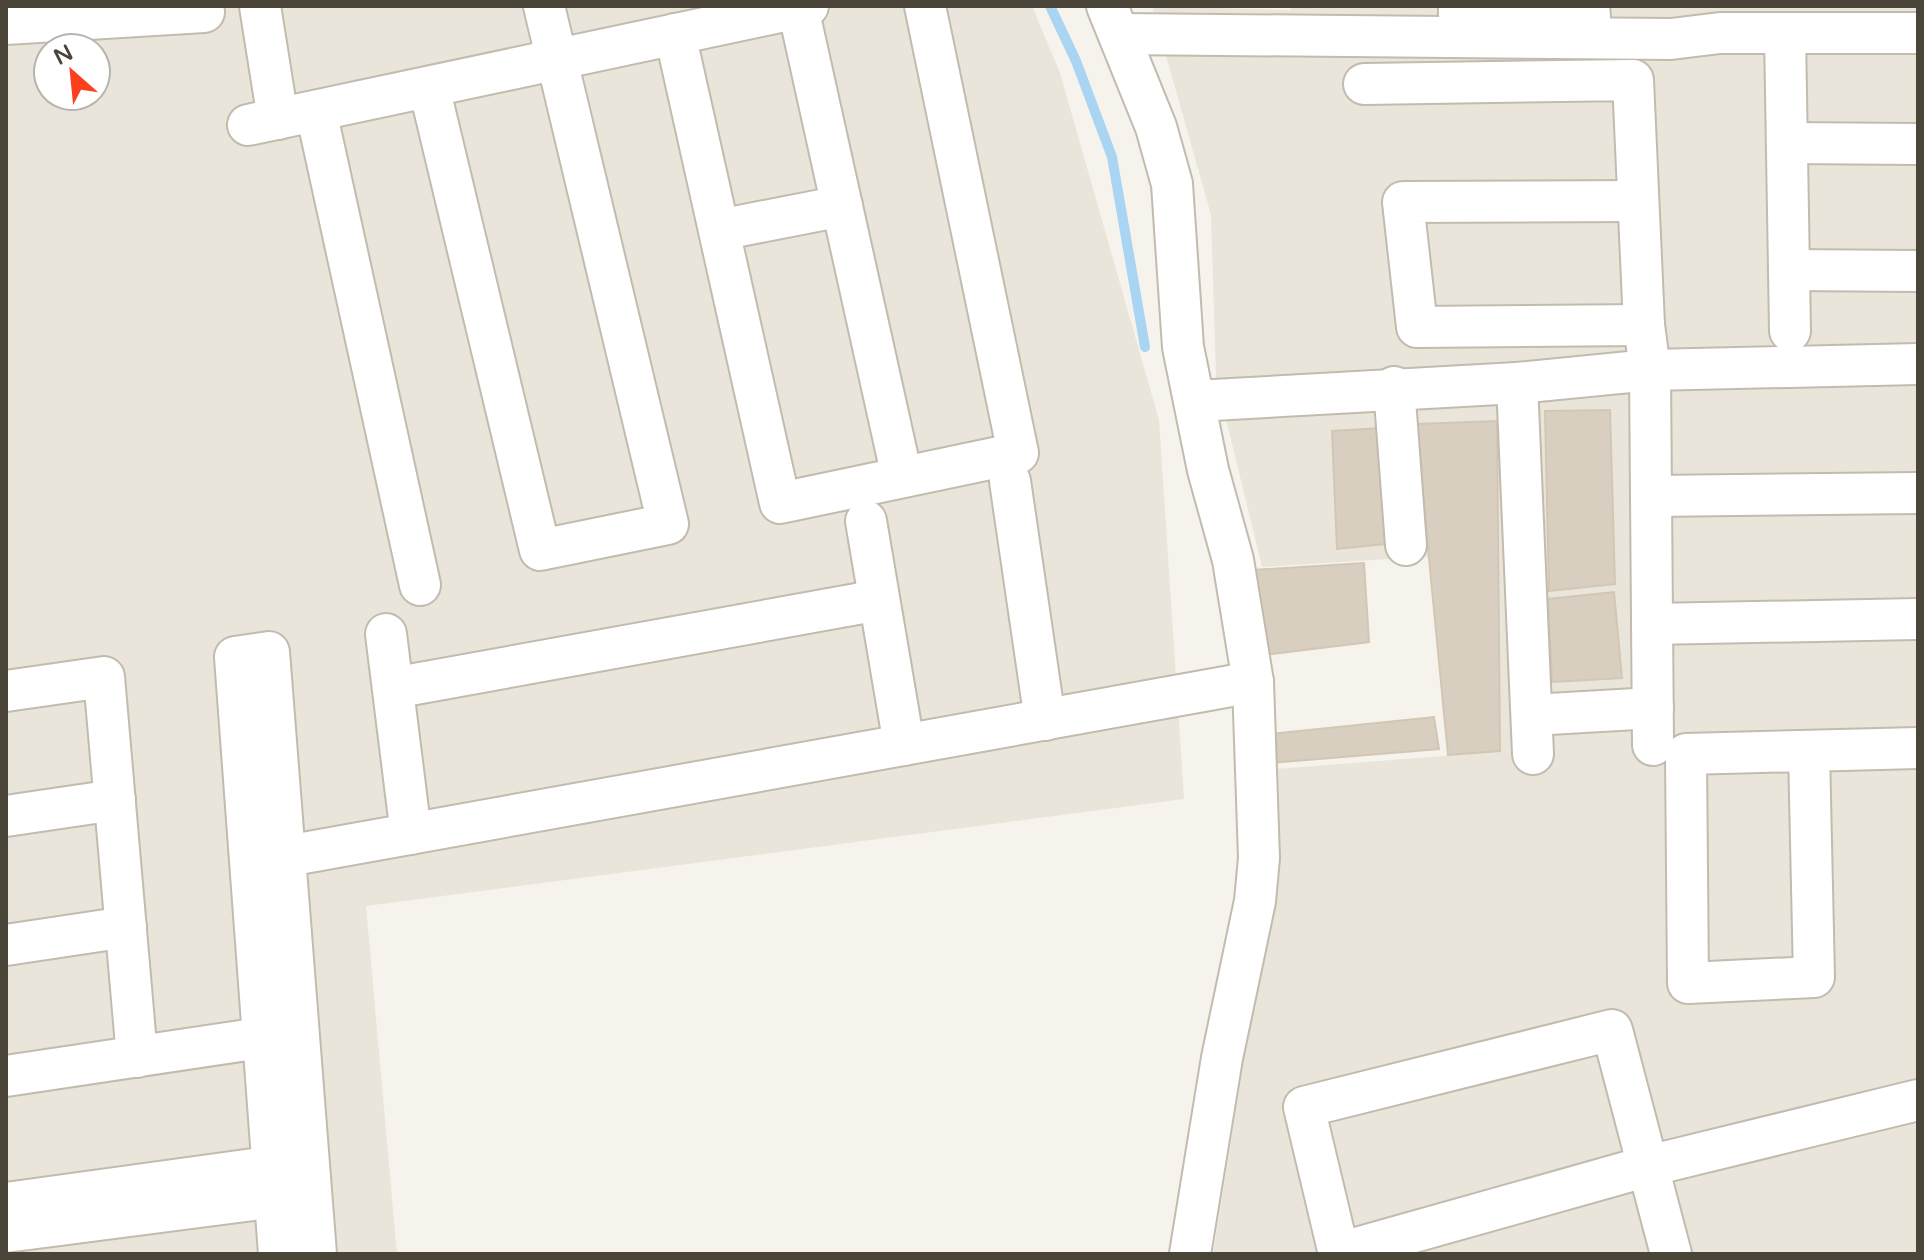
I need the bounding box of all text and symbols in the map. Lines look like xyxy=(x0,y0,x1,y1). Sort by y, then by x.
north arrow xyxy=(32,32,112,112)
text: N xyxy=(50,39,77,71)

